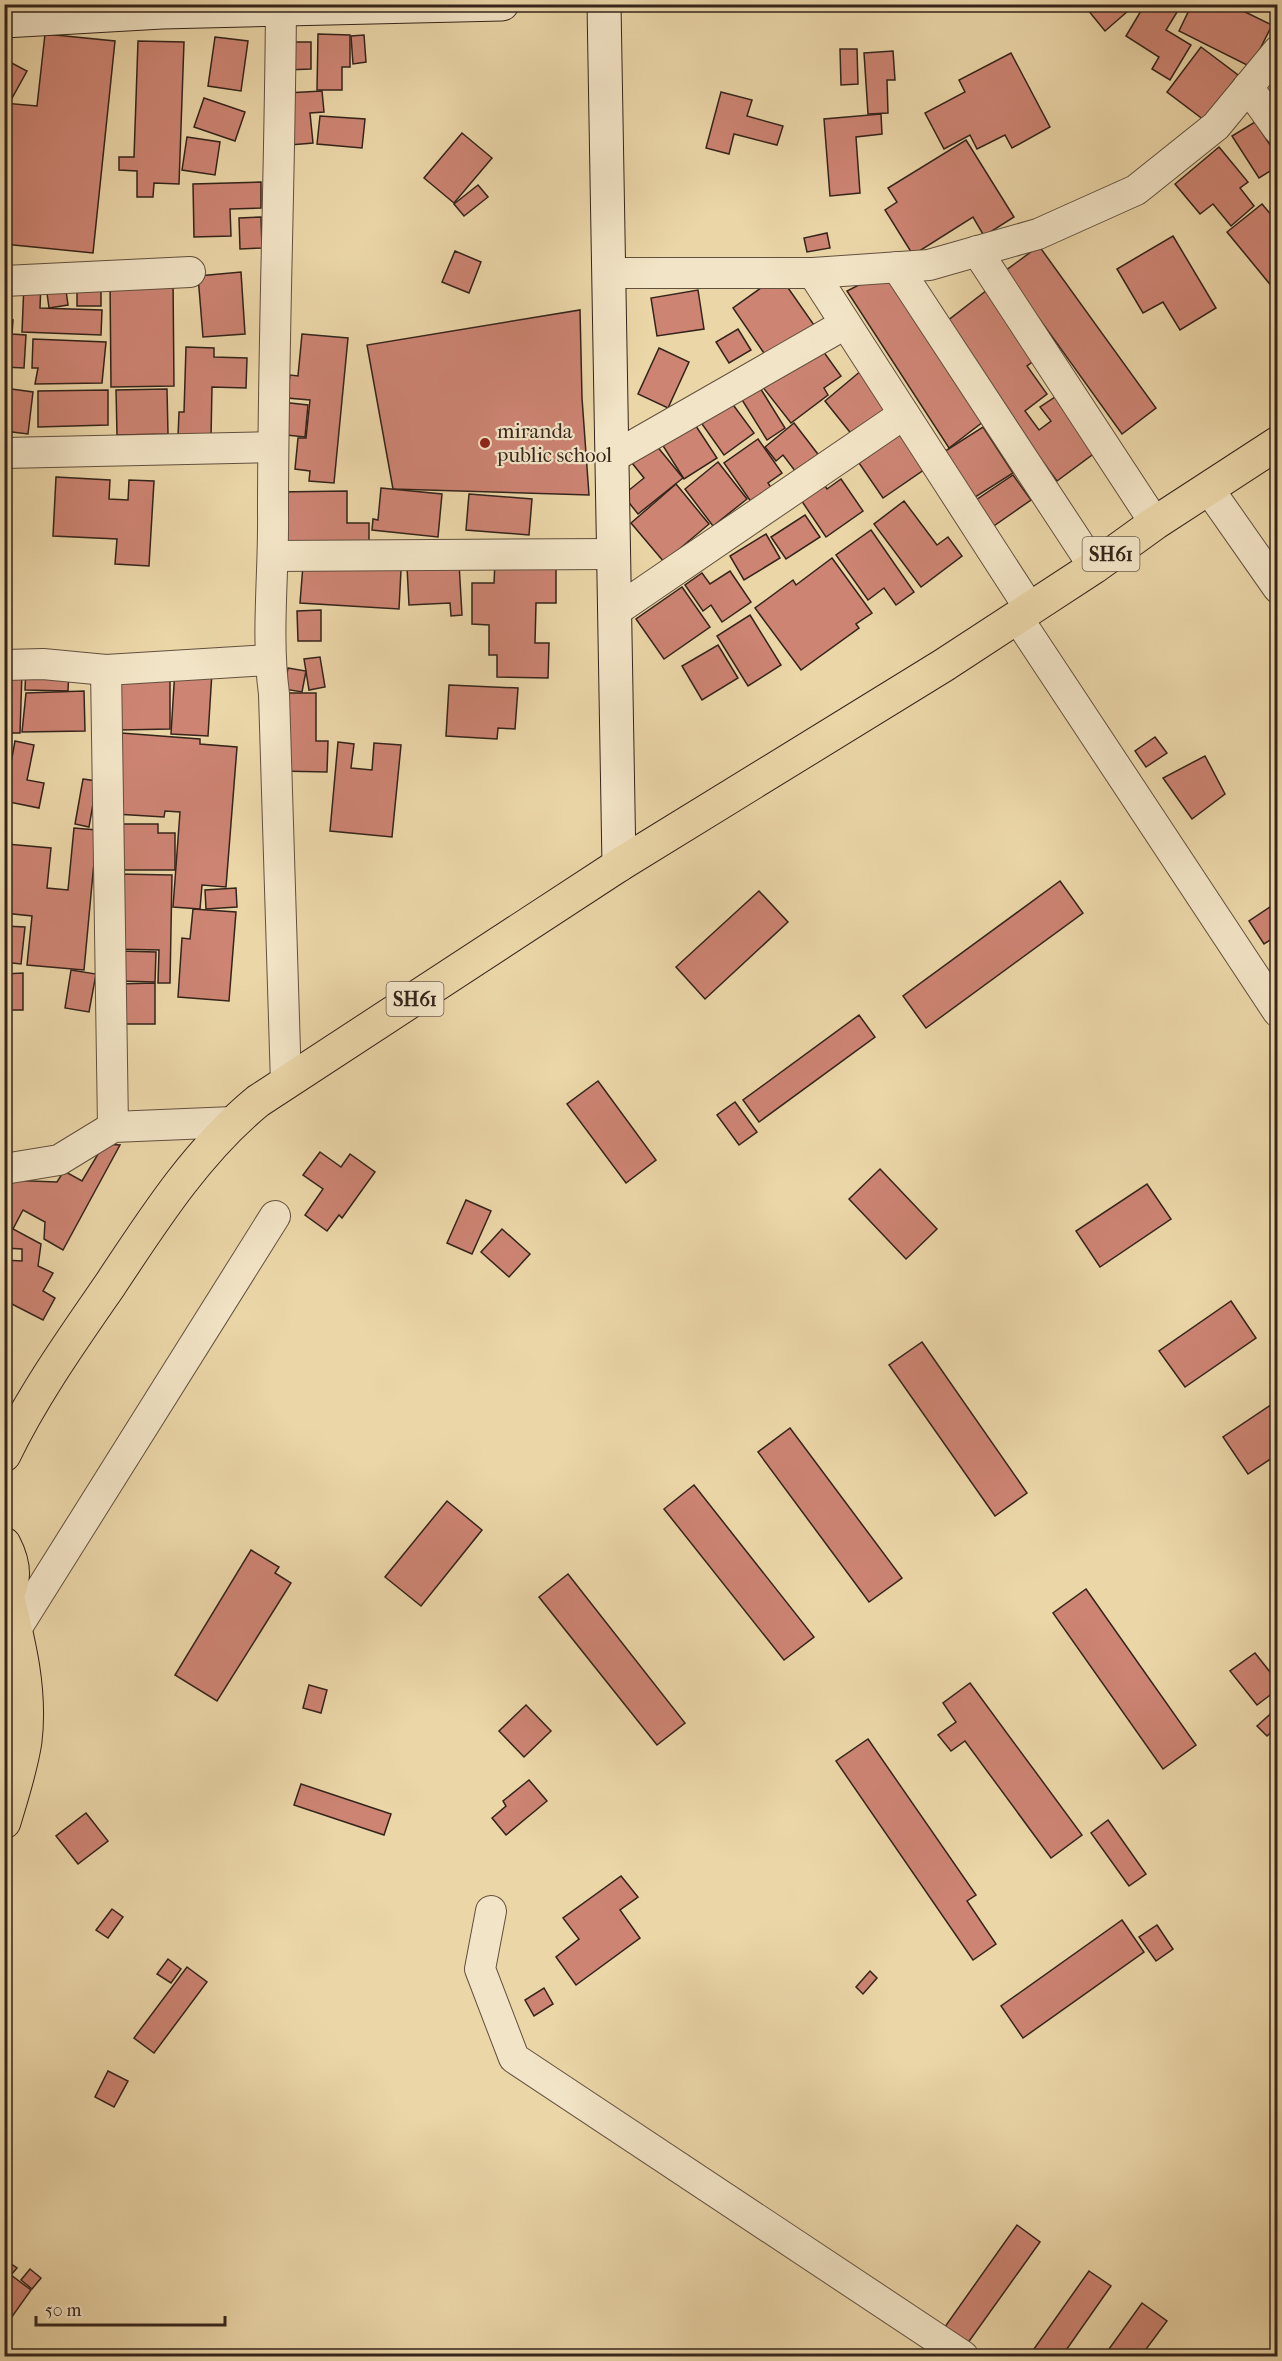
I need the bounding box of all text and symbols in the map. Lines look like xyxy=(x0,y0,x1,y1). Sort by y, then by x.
place label: miranda public school xyxy=(496,419,612,467)
marker: miranda public school xyxy=(478,436,492,450)
road number: SH61 xyxy=(1082,537,1140,571)
road number: SH61 xyxy=(386,982,444,1016)
scale bar xyxy=(36,2289,225,2327)
text: 50 m xyxy=(45,2300,82,2321)

